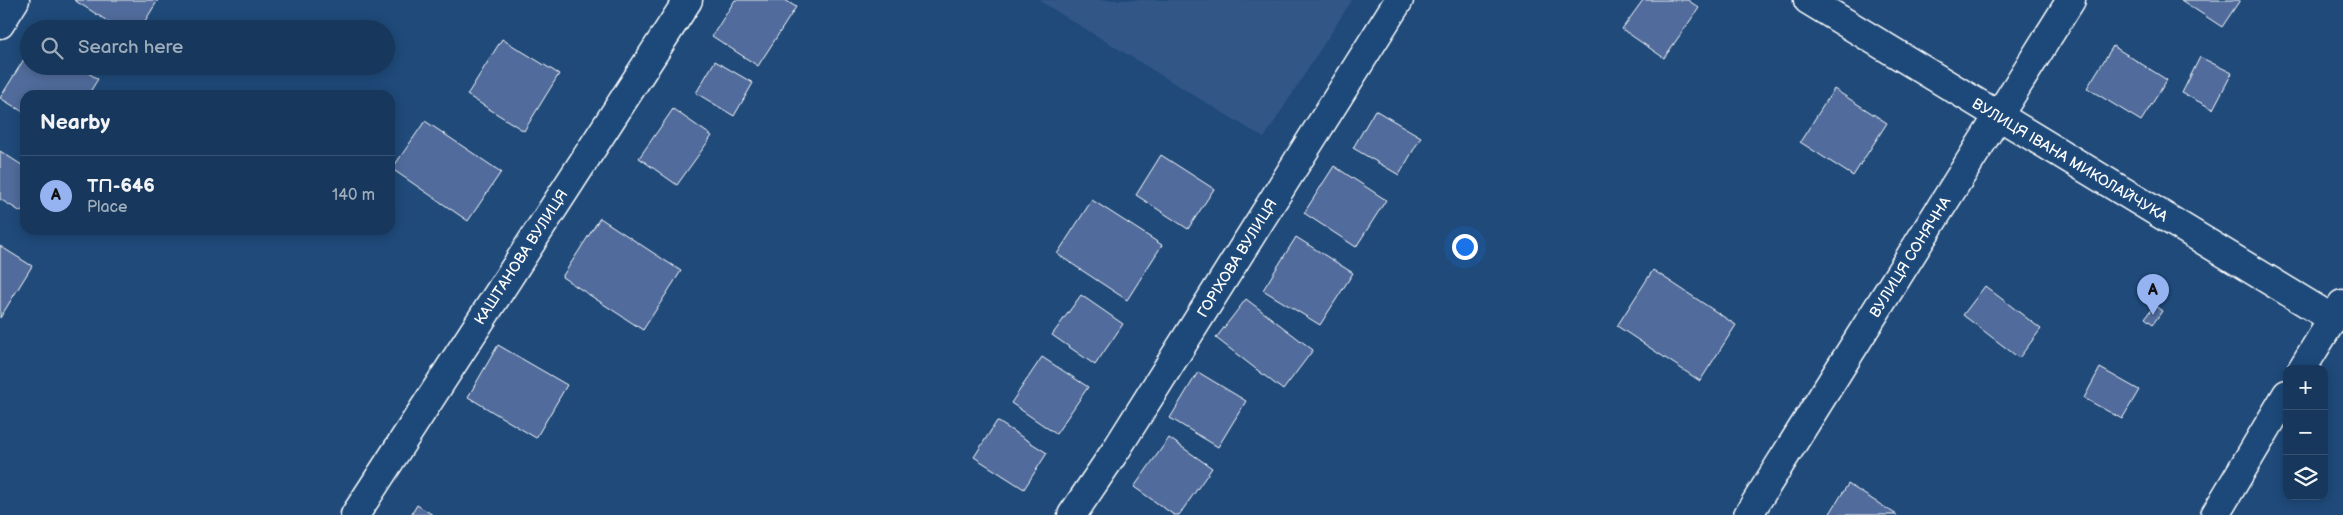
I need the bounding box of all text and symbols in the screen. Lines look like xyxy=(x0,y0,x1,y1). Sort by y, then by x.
search box xyxy=(20,20,395,75)
icon: search xyxy=(38,34,66,62)
text: Search here xyxy=(78,36,183,59)
street label: ВУЛИЦЯ ІВАНА МИКОЛАЙЧУКА xyxy=(1968,94,2172,227)
text: Nearby xyxy=(40,110,110,135)
text: ТП-646 xyxy=(87,175,155,198)
text: A xyxy=(51,186,61,205)
text: 140 m xyxy=(332,186,375,205)
street label: КАШТАНОВА ВУЛИЦЯ xyxy=(471,186,572,329)
street label: ВУЛИЦЯ СОНЯЧНА xyxy=(1866,193,1956,321)
street label: ГОРІХОВА ВУЛИЦЯ xyxy=(1193,195,1282,321)
text: Place xyxy=(87,198,128,217)
your location xyxy=(1452,234,1478,260)
pin: A xyxy=(2137,274,2169,315)
map controls xyxy=(2283,365,2328,500)
button: + xyxy=(2283,365,2328,410)
button: − xyxy=(2283,410,2328,455)
button: layers xyxy=(2283,455,2328,500)

